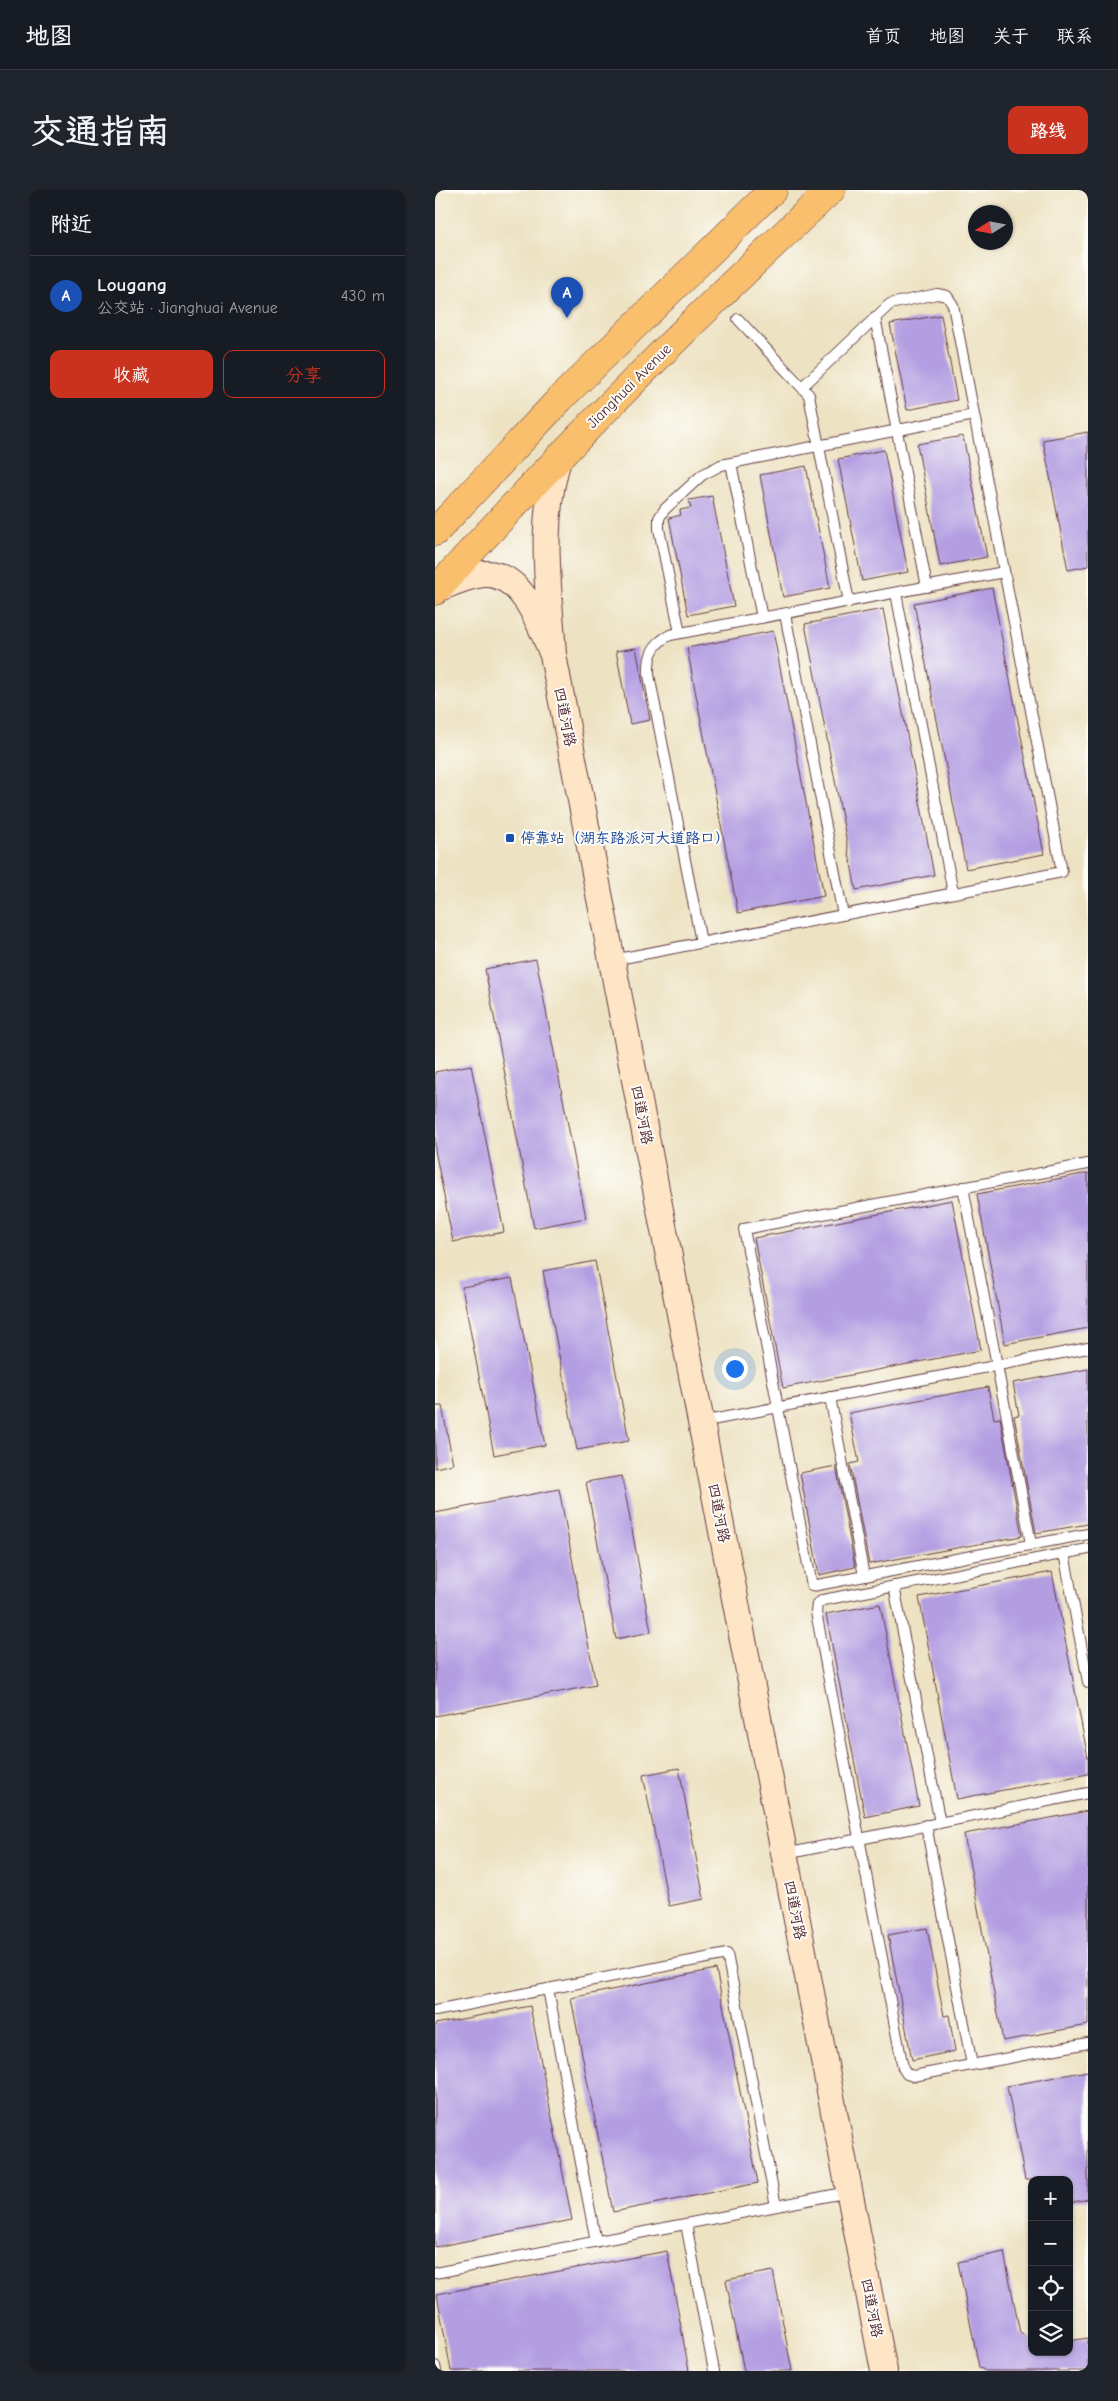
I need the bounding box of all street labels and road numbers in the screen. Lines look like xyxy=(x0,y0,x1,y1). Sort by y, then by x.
street label: Jianghuai Avenue xyxy=(583,340,675,432)
street label: 四道河路 xyxy=(550,686,580,748)
street label: 四道河路 xyxy=(627,1084,657,1146)
street label: 四道河路 xyxy=(704,1482,734,1544)
street label: 四道河路 xyxy=(780,1879,810,1941)
street label: 四道河路 xyxy=(857,2277,887,2339)

